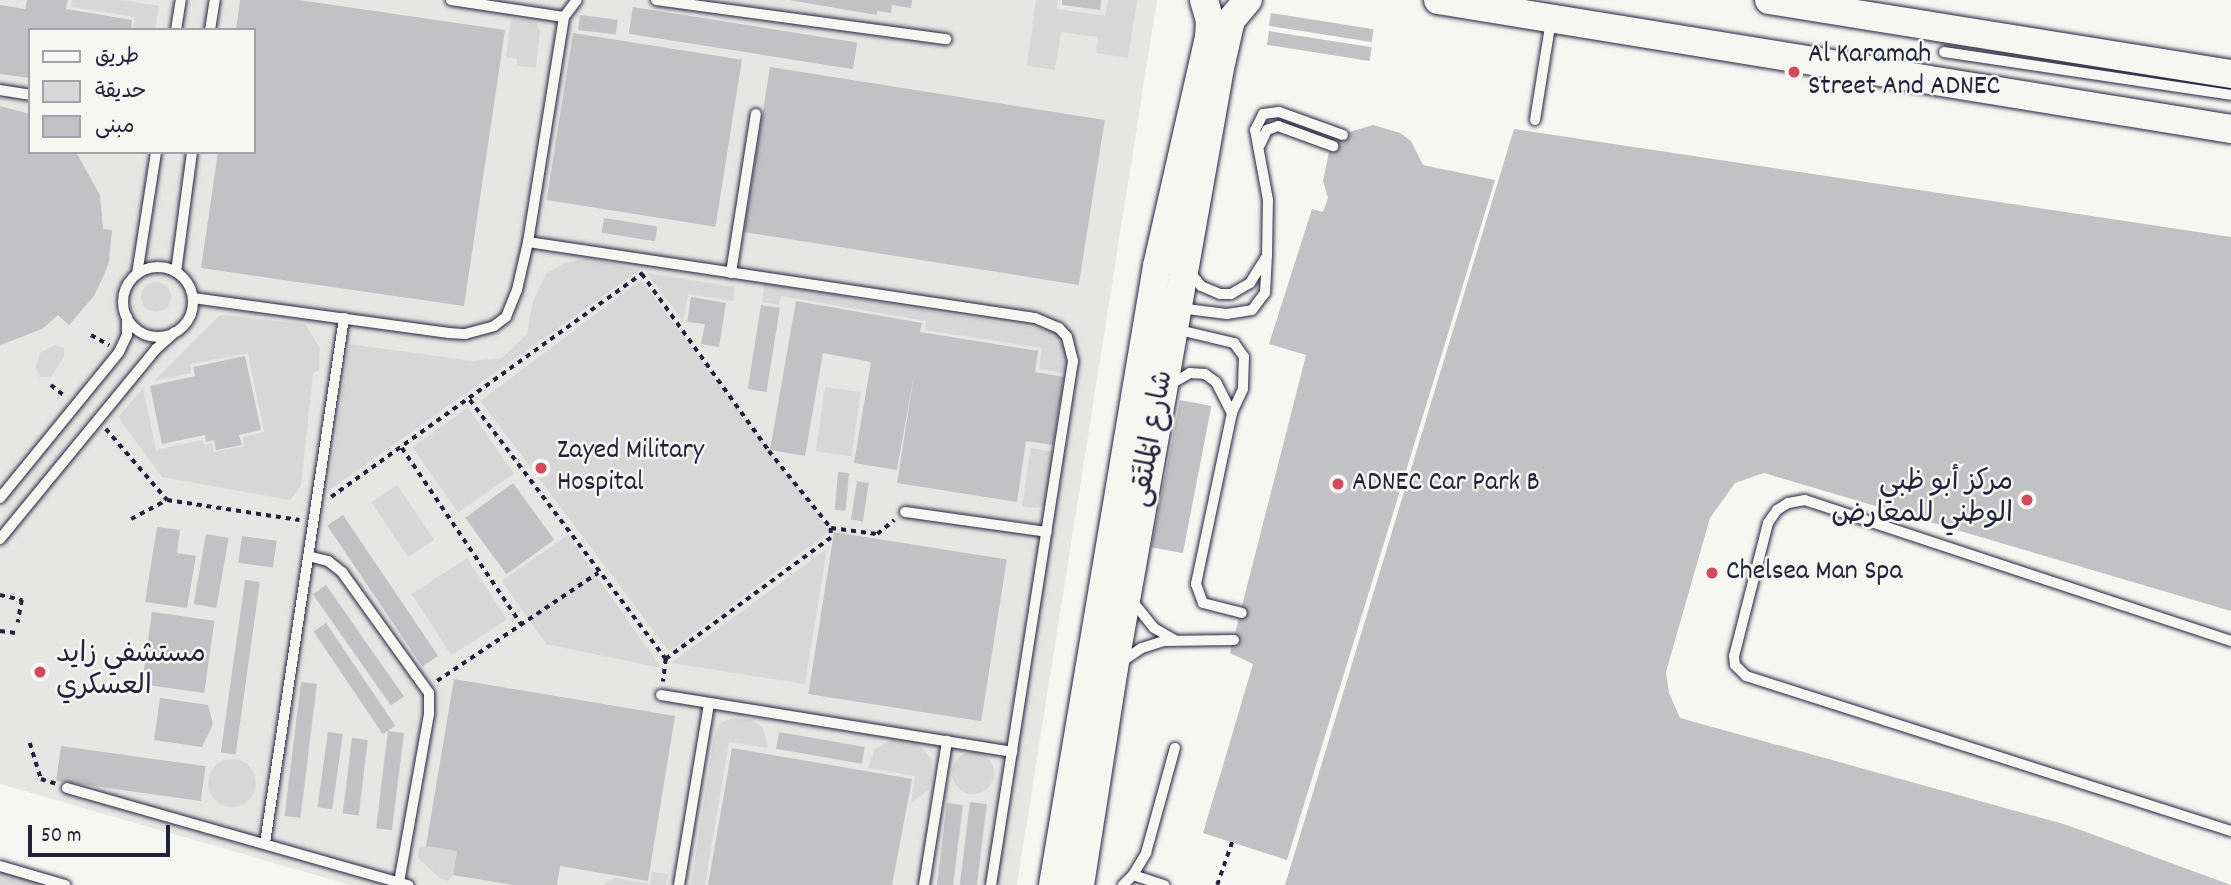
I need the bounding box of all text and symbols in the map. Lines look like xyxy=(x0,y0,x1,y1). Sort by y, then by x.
legend xyxy=(28,28,256,154)
place label: Al Karamah Street And ADNEC xyxy=(1808,39,2000,105)
text: طريق xyxy=(95,43,139,73)
marker: Al Karamah Street And ADNEC xyxy=(1786,64,1802,80)
text: حديقة xyxy=(95,78,146,108)
text: مبنى xyxy=(95,113,134,143)
street label: شارع المُلتَقى xyxy=(1125,368,1183,510)
place label: Zayed Military Hospital xyxy=(557,435,704,501)
marker: Zayed Military Hospital xyxy=(531,458,551,478)
place label: ADNEC Car Park B xyxy=(1352,467,1540,501)
place label: مركز أبو ظبي الوطني للمعارض xyxy=(1831,467,2013,533)
marker: ADNEC Car Park B xyxy=(1330,476,1346,492)
marker: مركز أبو ظبي الوطني للمعارض xyxy=(2019,492,2035,508)
place label: Chelsea Man Spa xyxy=(1726,556,1903,590)
marker: Chelsea Man Spa xyxy=(1704,565,1720,581)
place label: مستشفي زايد العسكري xyxy=(56,639,206,705)
marker: مستشفي زايد العسكري xyxy=(30,662,50,682)
scale bar xyxy=(32,812,173,856)
text: 50 m xyxy=(41,822,81,852)

